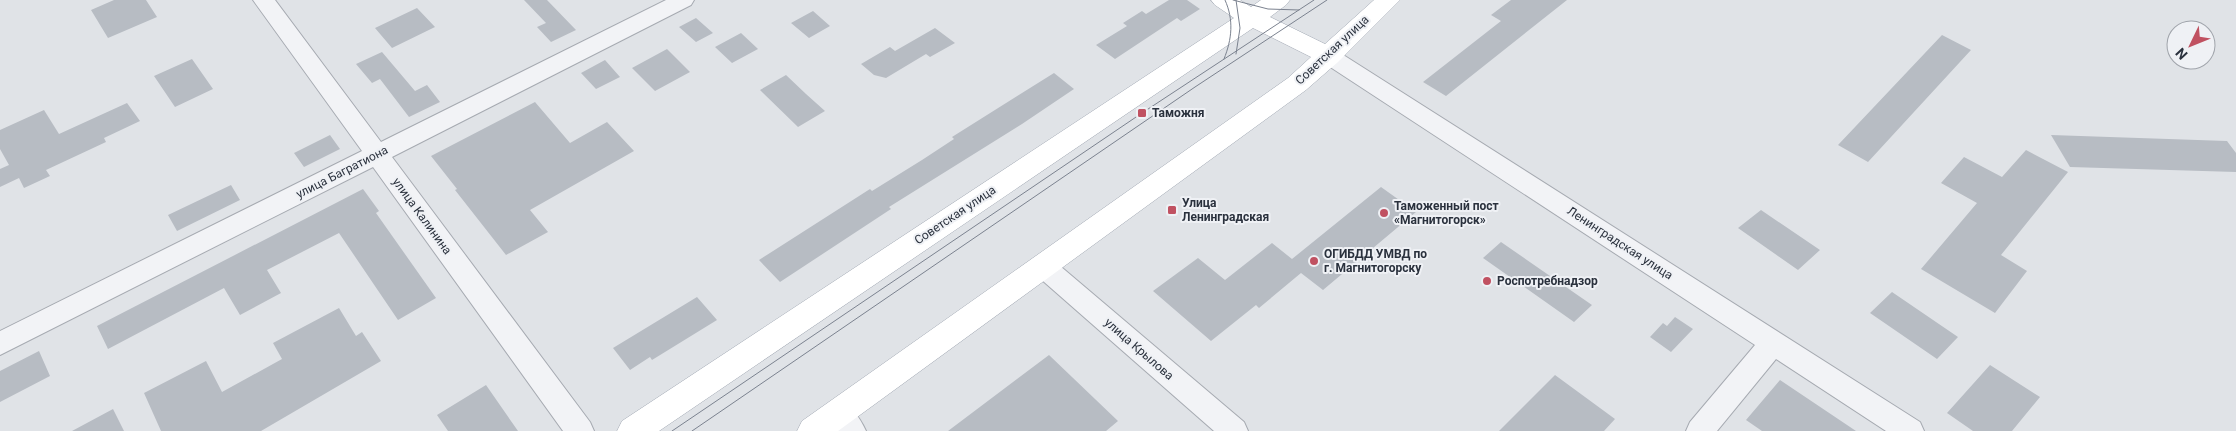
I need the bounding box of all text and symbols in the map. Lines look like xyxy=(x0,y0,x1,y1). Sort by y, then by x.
street label: Советская улица xyxy=(1293,13,1371,87)
north arrow xyxy=(2166,20,2216,70)
text: N xyxy=(2172,45,2191,63)
place label: Таможня xyxy=(1152,106,1205,120)
marker: Таможня xyxy=(1136,107,1148,119)
street label: улица Багратиона xyxy=(294,143,390,201)
street label: улица Калинина xyxy=(390,175,454,257)
street label: Советская улица xyxy=(912,183,998,247)
place label: Улица Ленинградская xyxy=(1182,196,1269,224)
place label: Таможенный пост «Магнитогорск» xyxy=(1394,199,1499,227)
marker: Улица Ленинградская xyxy=(1166,204,1178,216)
street label: Ленинградская улица xyxy=(1565,204,1675,282)
marker: Таможенный пост «Магнитогорск» xyxy=(1378,207,1390,219)
place label: ОГИБДД УМВД по г. Магнитогорску xyxy=(1324,247,1427,275)
marker: ОГИБДД УМВД по г. Магнитогорску xyxy=(1308,255,1320,267)
place label: Роспотребнадзор xyxy=(1497,274,1598,288)
marker: Роспотребнадзор xyxy=(1481,275,1493,287)
street label: улица Крылова xyxy=(1102,315,1176,383)

